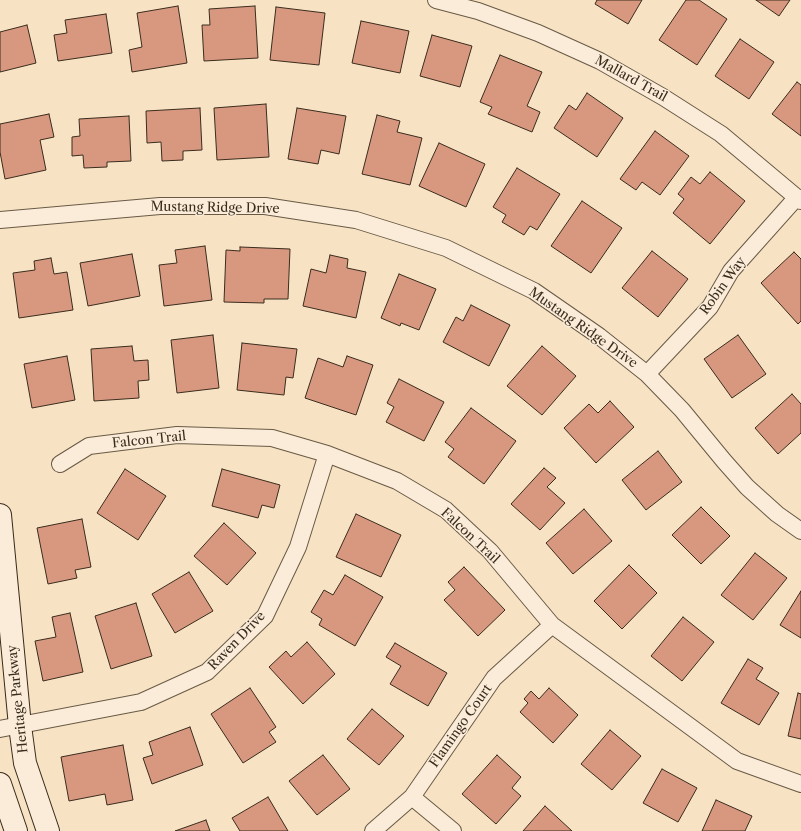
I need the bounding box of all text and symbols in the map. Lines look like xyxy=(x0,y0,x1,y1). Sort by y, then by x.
street label: Mallard Trail xyxy=(592,53,670,105)
street label: Mustang Ridge Drive xyxy=(150,199,280,217)
street label: Robin Way xyxy=(697,254,749,318)
street label: Mustang Ridge Drive xyxy=(526,285,640,371)
street label: Falcon Trail xyxy=(111,428,187,452)
street label: Falcon Trail xyxy=(438,505,502,567)
street label: Raven Drive xyxy=(205,608,269,674)
street label: Heritage Parkway xyxy=(5,644,31,754)
street label: Flamingo Court xyxy=(427,682,495,770)

